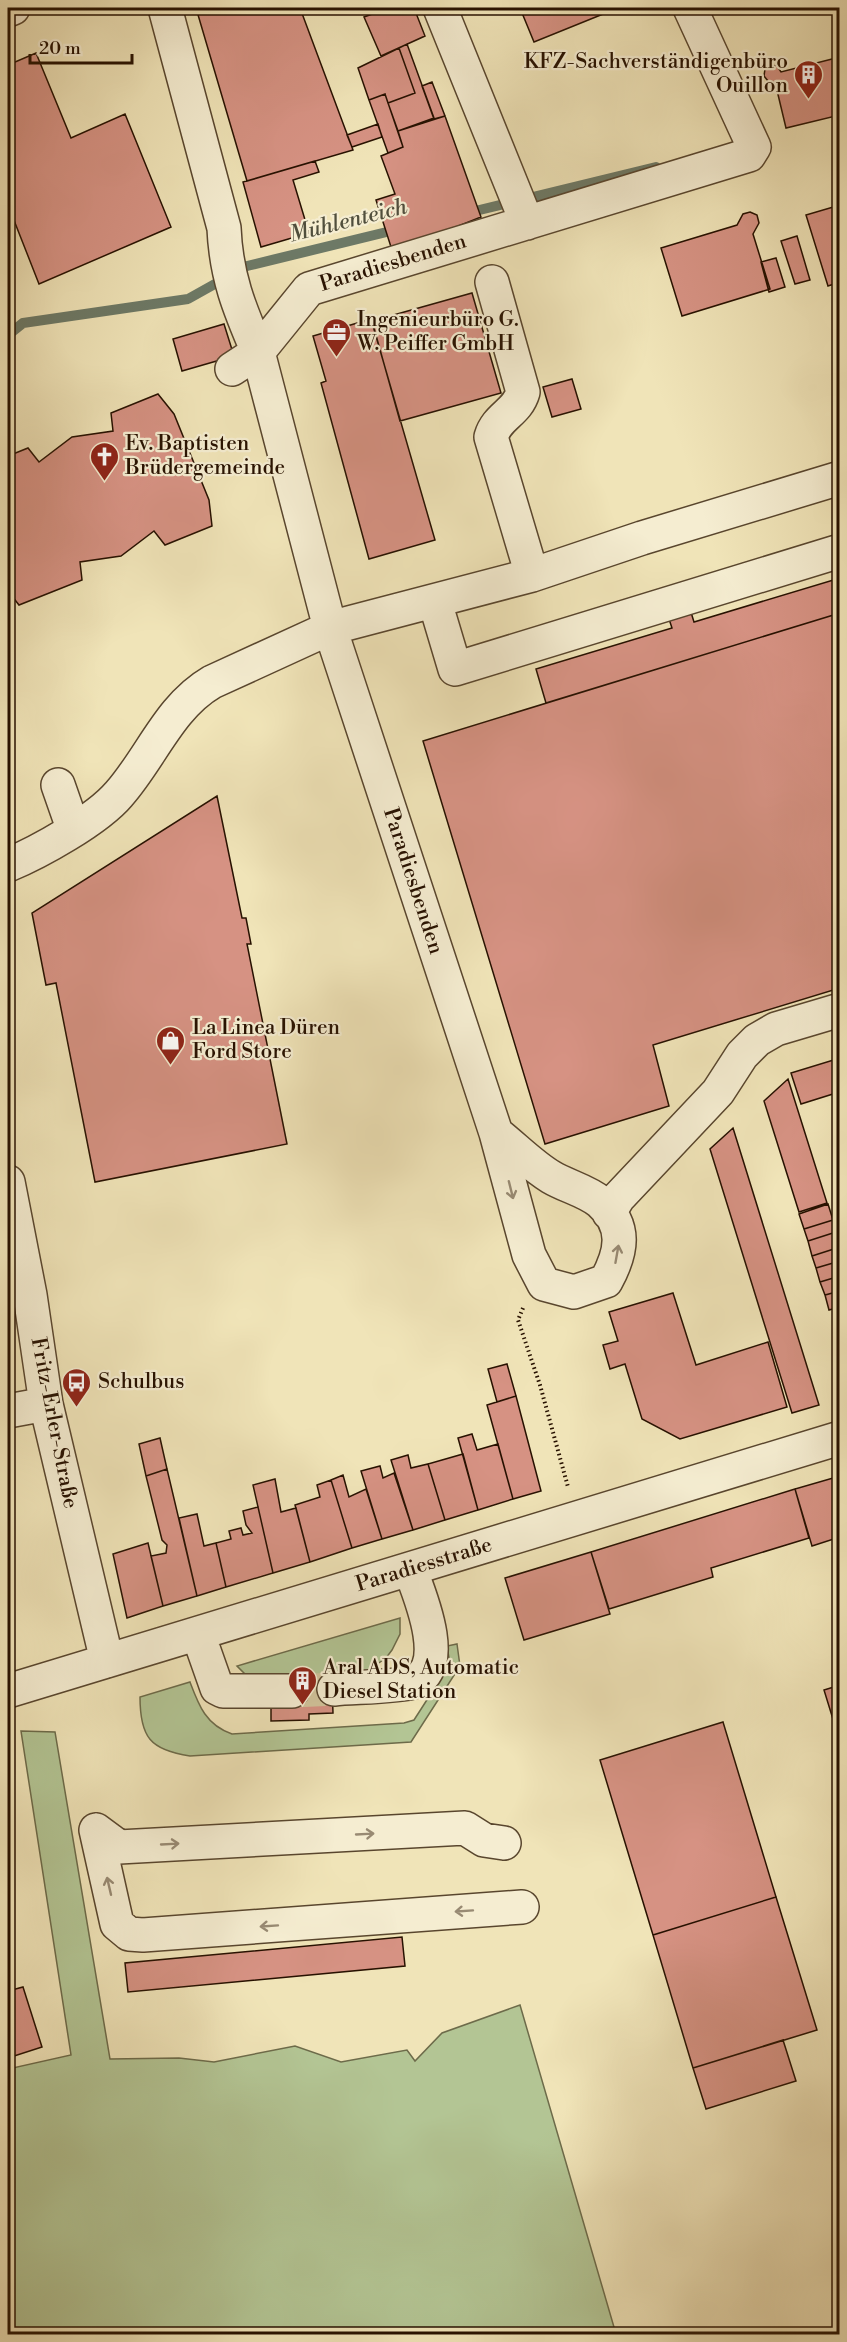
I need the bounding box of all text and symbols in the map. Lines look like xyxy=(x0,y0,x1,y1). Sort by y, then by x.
scale bar xyxy=(30,27,132,65)
text: 20 m xyxy=(39,37,81,60)
place label: KFZ-Sachverständigenbüro Ouillon xyxy=(524,49,788,99)
building icon: KFZ-Sachverständigenbüro Ouillon xyxy=(793,58,825,100)
water label: Mühlenteich xyxy=(286,193,410,249)
street label: Paradiesbenden xyxy=(316,228,470,298)
place label: Ingenieurbüro G. W. Peiffer GmbH xyxy=(356,307,519,357)
office icon: Ingenieurbüro G. W. Peiffer GmbH xyxy=(320,316,352,358)
place label: Ev. Baptisten Brüdergemeinde xyxy=(124,431,285,481)
church icon: Ev. Baptisten Brüdergemeinde xyxy=(88,440,120,482)
street label: Paradiesbenden xyxy=(377,805,449,958)
place label: La Linea Düren Ford Store xyxy=(192,1015,341,1065)
shop icon: La Linea Düren Ford Store xyxy=(155,1024,187,1066)
one-way arrow xyxy=(505,1180,517,1199)
one-way arrow xyxy=(612,1245,623,1264)
street label: Fritz-Erler-Straße xyxy=(25,1335,83,1511)
bus stop icon: Schulbus xyxy=(61,1366,93,1408)
place label: Schulbus xyxy=(98,1369,184,1395)
street label: Paradiesstraße xyxy=(353,1532,495,1598)
place label: Aral ADS, Automatic Diesel Station xyxy=(322,1655,519,1705)
building icon: Aral ADS, Automatic Diesel Station xyxy=(286,1664,318,1706)
one-way arrow xyxy=(355,1828,375,1839)
one-way arrow xyxy=(160,1838,180,1849)
one-way arrow xyxy=(103,1877,114,1896)
one-way arrow xyxy=(454,1906,474,1917)
one-way arrow xyxy=(260,1921,280,1932)

